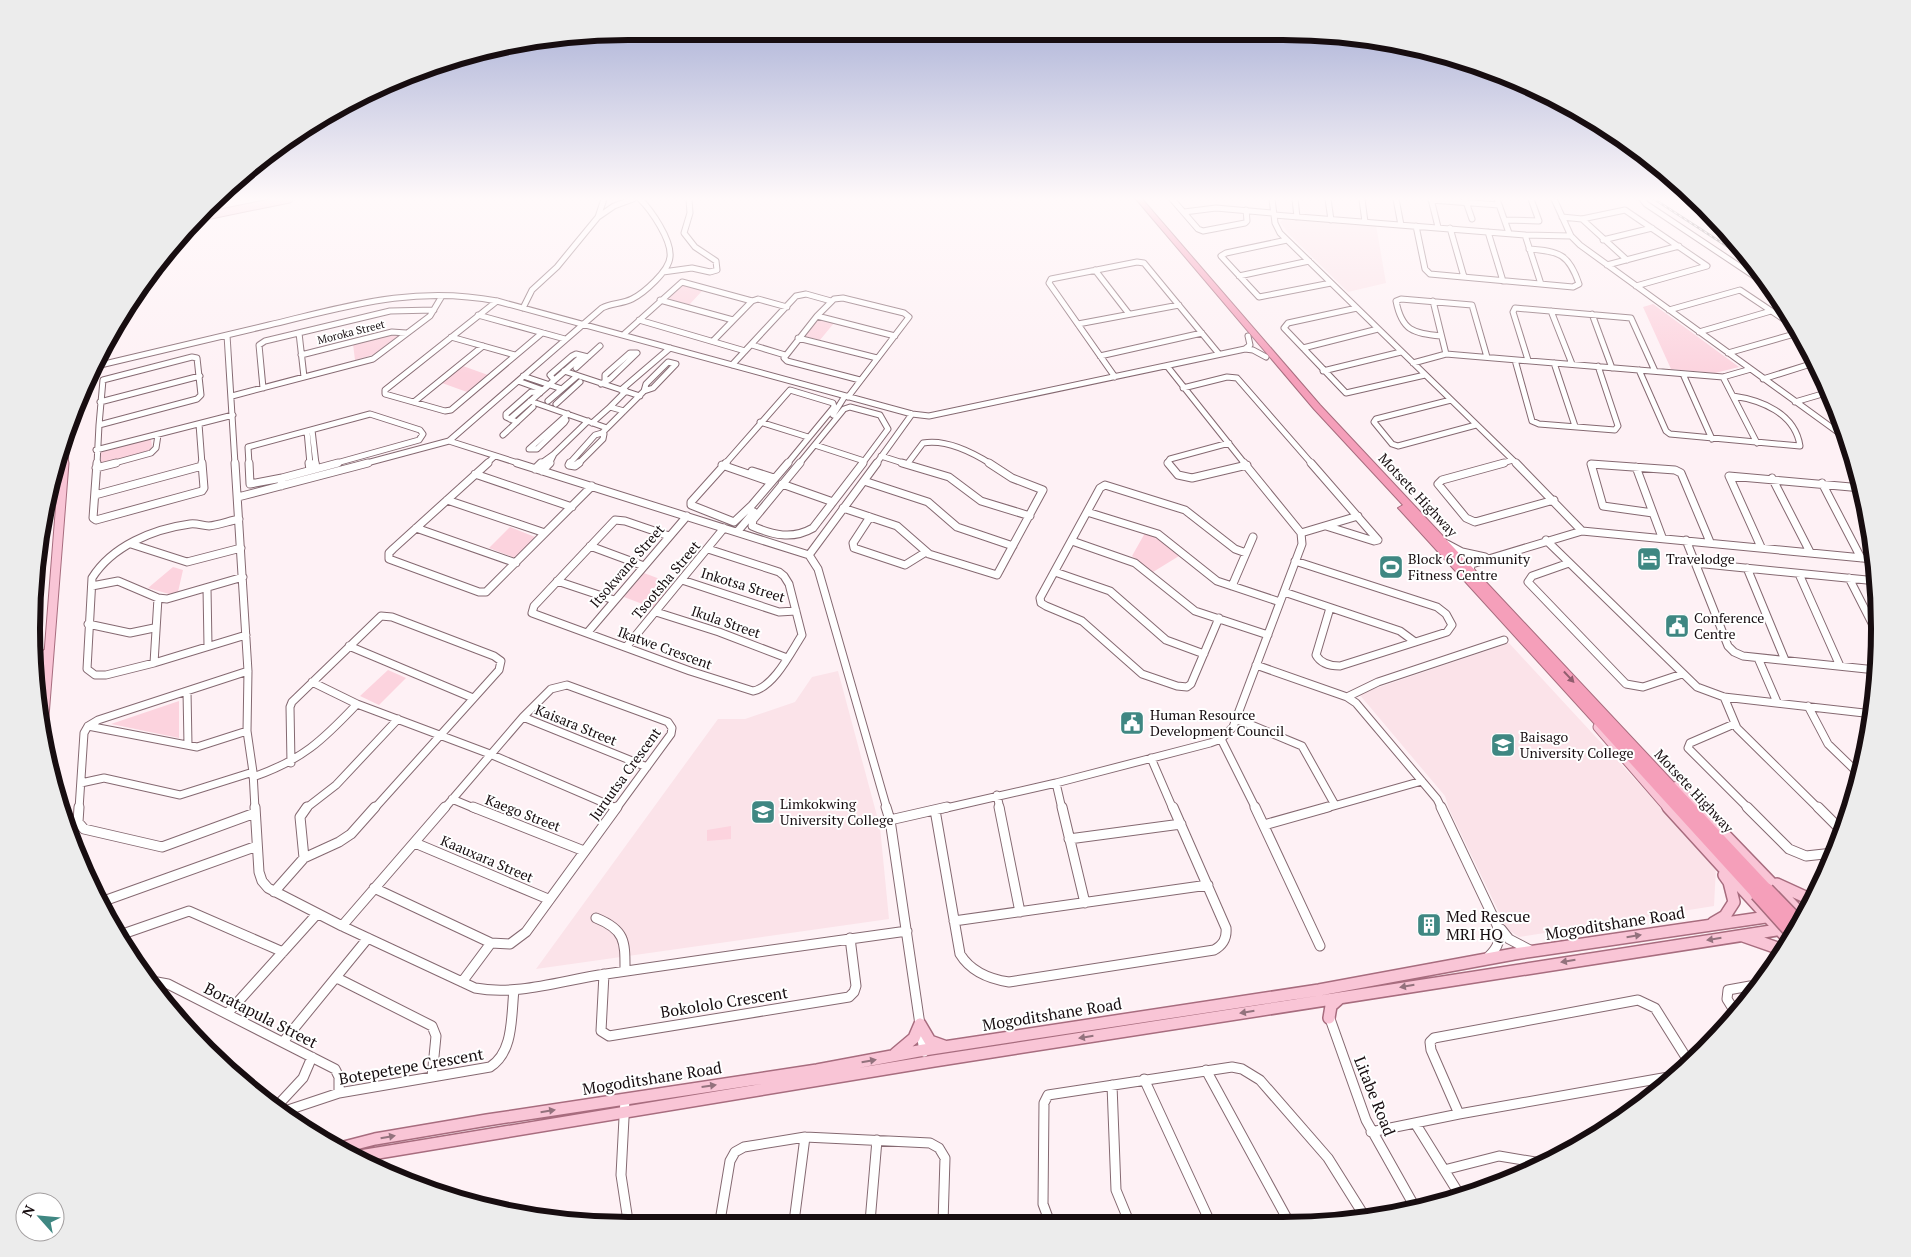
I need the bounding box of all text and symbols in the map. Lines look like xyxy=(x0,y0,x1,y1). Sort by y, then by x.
street label: Moroka Street xyxy=(316,317,386,347)
street label: Motsete Highway xyxy=(1375,449,1463,541)
street label: Itsokwane Street xyxy=(585,519,669,611)
street label: Tsootsha Street xyxy=(627,536,705,623)
hotel icon: Travelodge xyxy=(1636,546,1662,572)
place label: Block 6 Community Fitness Centre xyxy=(1408,549,1531,584)
place label: Travelodge xyxy=(1666,549,1735,568)
sports icon: Block 6 Community Fitness Centre xyxy=(1378,554,1404,580)
street label: Inkotsa Street xyxy=(699,563,788,607)
street label: Ikula Street xyxy=(689,601,764,643)
place label: Conference Centre xyxy=(1694,608,1764,643)
public building icon: Conference Centre xyxy=(1664,613,1690,639)
street label: Ikatwe Crescent xyxy=(615,622,716,674)
one-way arrow xyxy=(1563,671,1575,683)
street label: Kaisara Street xyxy=(532,699,621,750)
place label: Human Resource Development Council xyxy=(1150,705,1284,740)
public building icon: Human Resource Development Council xyxy=(1119,710,1145,736)
street label: Juruutsa Crescent xyxy=(584,723,665,824)
place label: Baisago University College xyxy=(1520,727,1633,762)
school or university icon: Baisago University College xyxy=(1490,732,1516,758)
street label: Motsete Highway xyxy=(1651,745,1739,837)
street label: Kaego Street xyxy=(483,790,564,836)
place label: Limkokwing University College xyxy=(780,794,893,829)
school or university icon: Limkokwing University College xyxy=(750,799,776,825)
street label: Kaauxara Street xyxy=(438,830,537,887)
street label: Mogoditshane Road xyxy=(1544,901,1687,945)
place label: Med Rescue MRI HQ xyxy=(1446,905,1530,945)
building icon: Med Rescue MRI HQ xyxy=(1416,912,1442,938)
one-way arrow xyxy=(1626,932,1642,940)
one-way arrow xyxy=(1706,936,1722,944)
one-way arrow xyxy=(1559,958,1575,966)
street label: Boratapula Street xyxy=(200,977,322,1053)
street label: Bokololo Crescent xyxy=(659,981,789,1023)
one-way arrow xyxy=(1399,983,1415,991)
street label: Mogoditshane Road xyxy=(981,992,1124,1036)
one-way arrow xyxy=(1238,1008,1254,1016)
one-way arrow xyxy=(1078,1033,1094,1041)
street label: Botepetepe Crescent xyxy=(337,1042,485,1090)
street label: Litabe Road xyxy=(1349,1053,1401,1139)
street label: Mogoditshane Road xyxy=(581,1056,724,1100)
one-way arrow xyxy=(862,1056,878,1064)
one-way arrow xyxy=(701,1082,717,1090)
one-way arrow xyxy=(540,1106,556,1114)
one-way arrow xyxy=(380,1132,396,1140)
north arrow xyxy=(15,1192,65,1242)
text: N xyxy=(17,1201,39,1220)

